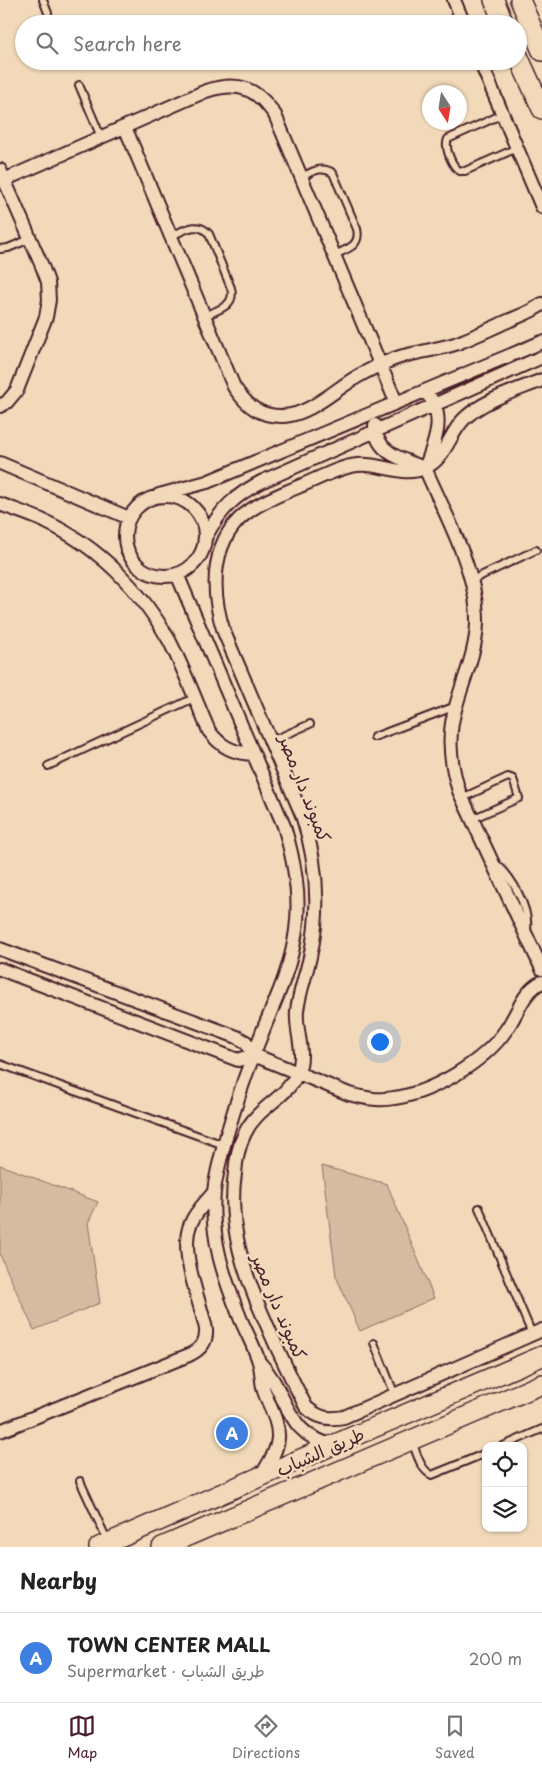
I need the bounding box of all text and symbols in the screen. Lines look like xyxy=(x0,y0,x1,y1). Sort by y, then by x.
search box xyxy=(15,15,527,70)
icon: search xyxy=(33,29,61,57)
text: Search here xyxy=(73,29,182,57)
north arrow xyxy=(422,85,467,130)
street label: كمبوند دار مصر xyxy=(272,728,339,846)
your location xyxy=(367,1029,393,1055)
street label: كمبوند دار مصر xyxy=(245,1247,315,1364)
pin: A xyxy=(216,1414,248,1452)
street label: طريق الشباب xyxy=(272,1420,368,1482)
map controls xyxy=(482,1442,527,1532)
button: locate xyxy=(482,1442,527,1487)
button: layers xyxy=(482,1487,527,1532)
text: Nearby xyxy=(20,1564,97,1596)
text: TOWN CENTER MALL xyxy=(67,1630,270,1658)
text: A xyxy=(30,1646,42,1670)
text: 200 m xyxy=(469,1646,522,1670)
text: Supermarket · طريق الشباب xyxy=(67,1658,265,1682)
tab: Map xyxy=(67,1712,97,1763)
tab: Directions xyxy=(232,1712,300,1763)
tab: Saved xyxy=(435,1712,475,1763)

